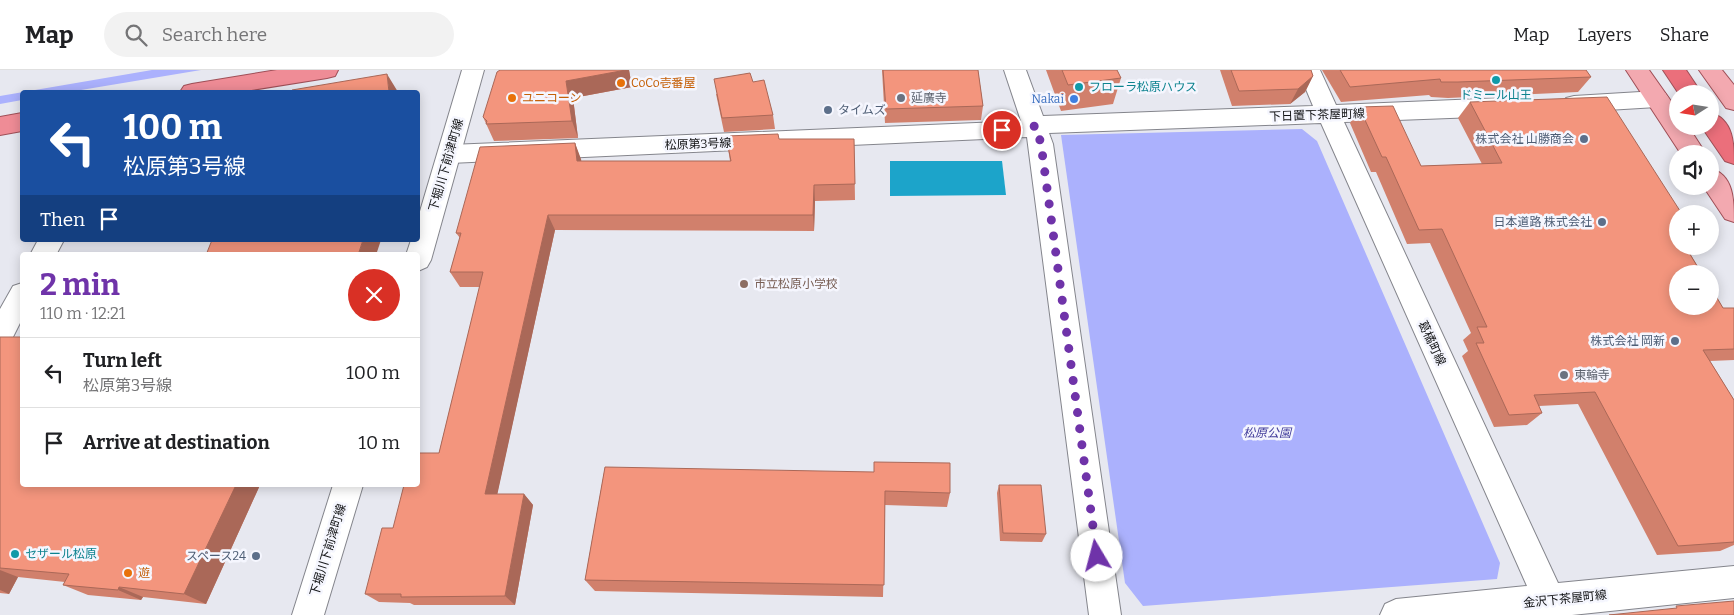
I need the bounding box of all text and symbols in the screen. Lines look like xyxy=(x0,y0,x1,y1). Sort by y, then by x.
search box xyxy=(104,12,454,57)
text: Map xyxy=(25,21,74,49)
icon: search xyxy=(122,21,150,49)
text: Search here xyxy=(162,23,267,46)
text: Map xyxy=(1513,24,1549,46)
text: Layers xyxy=(1577,24,1632,46)
text: Share xyxy=(1660,24,1709,46)
marker: ドミール山王 xyxy=(1490,74,1502,86)
place label: CoCo壱番屋 xyxy=(631,76,696,90)
marker: CoCo壱番屋 xyxy=(615,77,627,89)
place label: フローラ松原ハウス xyxy=(1089,80,1197,94)
marker: フローラ松原ハウス xyxy=(1073,81,1085,93)
north arrow xyxy=(1669,85,1719,135)
map controls xyxy=(1669,85,1719,315)
place label: ドミール山王 xyxy=(1460,88,1532,102)
place label: ユニコーン xyxy=(522,91,581,105)
place label: 延廣寺 xyxy=(911,91,947,105)
marker: ユニコーン xyxy=(506,92,518,104)
marker: 延廣寺 xyxy=(895,92,907,104)
place label: Nakai xyxy=(1032,92,1064,106)
marker: Nakai xyxy=(1068,93,1080,105)
place label: タイムズ xyxy=(838,103,886,117)
marker: タイムズ xyxy=(822,104,834,116)
text: 100 m xyxy=(123,106,222,148)
street label: 下日置下茶屋町線 xyxy=(1269,106,1365,124)
pin xyxy=(981,109,1023,151)
icon: left xyxy=(40,110,105,175)
icon: arrive xyxy=(988,116,1016,144)
street label: 下堀川下前津町線 xyxy=(426,117,466,213)
place label: 株式会社 山勝商会 xyxy=(1476,132,1574,146)
marker: 株式会社 山勝商会 xyxy=(1578,133,1590,145)
street label: 松原第3号線 xyxy=(664,136,732,152)
button: sound xyxy=(1669,145,1719,195)
text: 松原第3号線 xyxy=(123,153,246,180)
icon: arrive xyxy=(95,205,123,233)
button: + xyxy=(1669,205,1719,255)
text: Then xyxy=(40,208,85,231)
place label: 日本道路 株式会社 xyxy=(1494,215,1592,229)
marker: 日本道路 株式会社 xyxy=(1596,216,1608,228)
button: − xyxy=(1669,265,1719,315)
text: 2 min xyxy=(40,267,120,303)
button: close xyxy=(348,269,400,321)
place label: 市立松原小学校 xyxy=(754,277,838,291)
marker: 市立松原小学校 xyxy=(738,278,750,290)
text: 110 m · 12:21 xyxy=(40,304,125,323)
street label: 葛橘町線 xyxy=(1416,318,1448,368)
place label: 株式会社 岡新 xyxy=(1591,334,1665,348)
marker: 株式会社 岡新 xyxy=(1669,335,1681,347)
text: Turn left xyxy=(83,349,162,372)
icon: left xyxy=(40,359,68,387)
text: 100 m xyxy=(346,361,400,384)
place label: 東輪寺 xyxy=(1574,368,1610,382)
marker: 東輪寺 xyxy=(1558,369,1570,381)
text: 松原第3号線 xyxy=(83,376,172,395)
park label: 松原公園 xyxy=(1243,426,1293,440)
icon: arrive xyxy=(40,429,68,457)
text: Arrive at destination xyxy=(83,431,270,454)
text: 10 m xyxy=(358,431,400,454)
street label: 下堀川下前津町線 xyxy=(307,502,349,598)
position arrow xyxy=(1070,529,1122,581)
place label: セザール松原 xyxy=(25,547,97,561)
marker: セザール松原 xyxy=(9,548,21,560)
place label: スペース24 xyxy=(186,549,246,563)
marker: スペース24 xyxy=(250,550,262,562)
place label: 遊 xyxy=(138,566,150,580)
marker: 遊 xyxy=(122,567,134,579)
street label: 金沢下茶屋町線 xyxy=(1522,588,1608,610)

